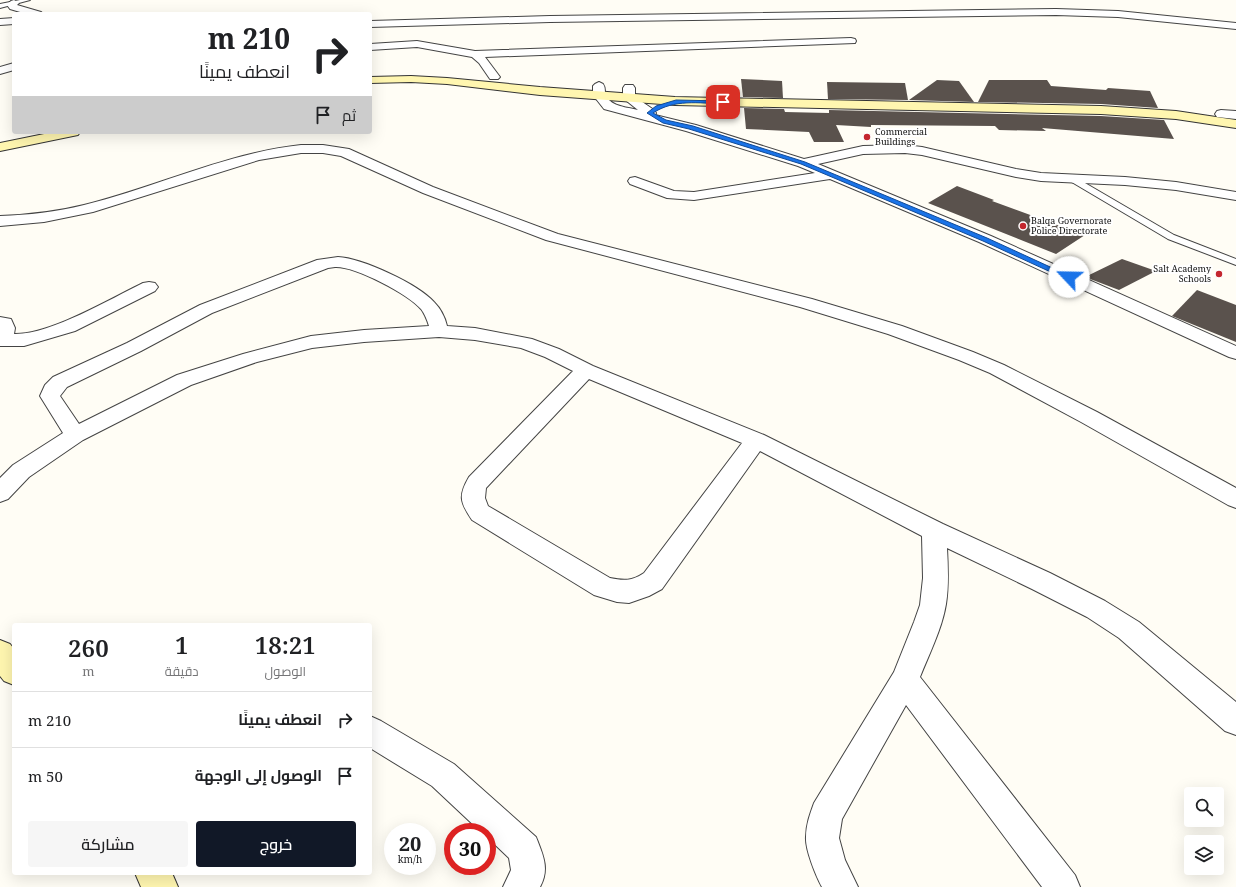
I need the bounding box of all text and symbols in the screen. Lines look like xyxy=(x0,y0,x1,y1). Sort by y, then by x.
text: 210 m xyxy=(208,19,290,57)
icon: right xyxy=(304,28,356,80)
text: انعطف يمينًا xyxy=(199,59,290,83)
pin xyxy=(706,85,740,119)
icon: arrive xyxy=(712,91,734,113)
icon: arrive xyxy=(312,104,334,126)
text: ثم xyxy=(342,105,356,125)
place label: Commercial Buildings xyxy=(875,125,927,148)
marker: Commercial Buildings xyxy=(862,132,872,142)
place label: Balqa Governorate Police Directorate xyxy=(1031,214,1112,237)
marker: Balqa Governorate Police Directorate xyxy=(1018,221,1028,231)
position arrow xyxy=(1048,256,1090,298)
place label: Salt Academy Schools xyxy=(1153,262,1212,285)
marker: Salt Academy Schools xyxy=(1214,269,1224,279)
text: 1 xyxy=(175,628,188,661)
text: 18:21 xyxy=(255,628,316,661)
text: 260 xyxy=(68,631,109,664)
text: m xyxy=(82,662,95,680)
text: دقيقة xyxy=(165,662,199,680)
text: الوصول xyxy=(265,662,306,680)
text: انعطف يمينًا xyxy=(238,709,322,729)
icon: right xyxy=(334,709,356,731)
text: 210 m xyxy=(28,710,71,730)
text: الوصول إلى الوجهة xyxy=(195,765,322,785)
icon: arrive xyxy=(334,765,356,787)
text: 50 m xyxy=(28,766,63,786)
map controls xyxy=(1184,787,1224,875)
button: search xyxy=(1184,787,1224,827)
button: مشاركة xyxy=(28,821,188,867)
button: خروج xyxy=(196,821,356,867)
speed limit sign: 30 xyxy=(444,823,496,875)
text: 20 xyxy=(399,830,421,857)
button: layers xyxy=(1184,835,1224,875)
text: km/h xyxy=(398,852,422,866)

